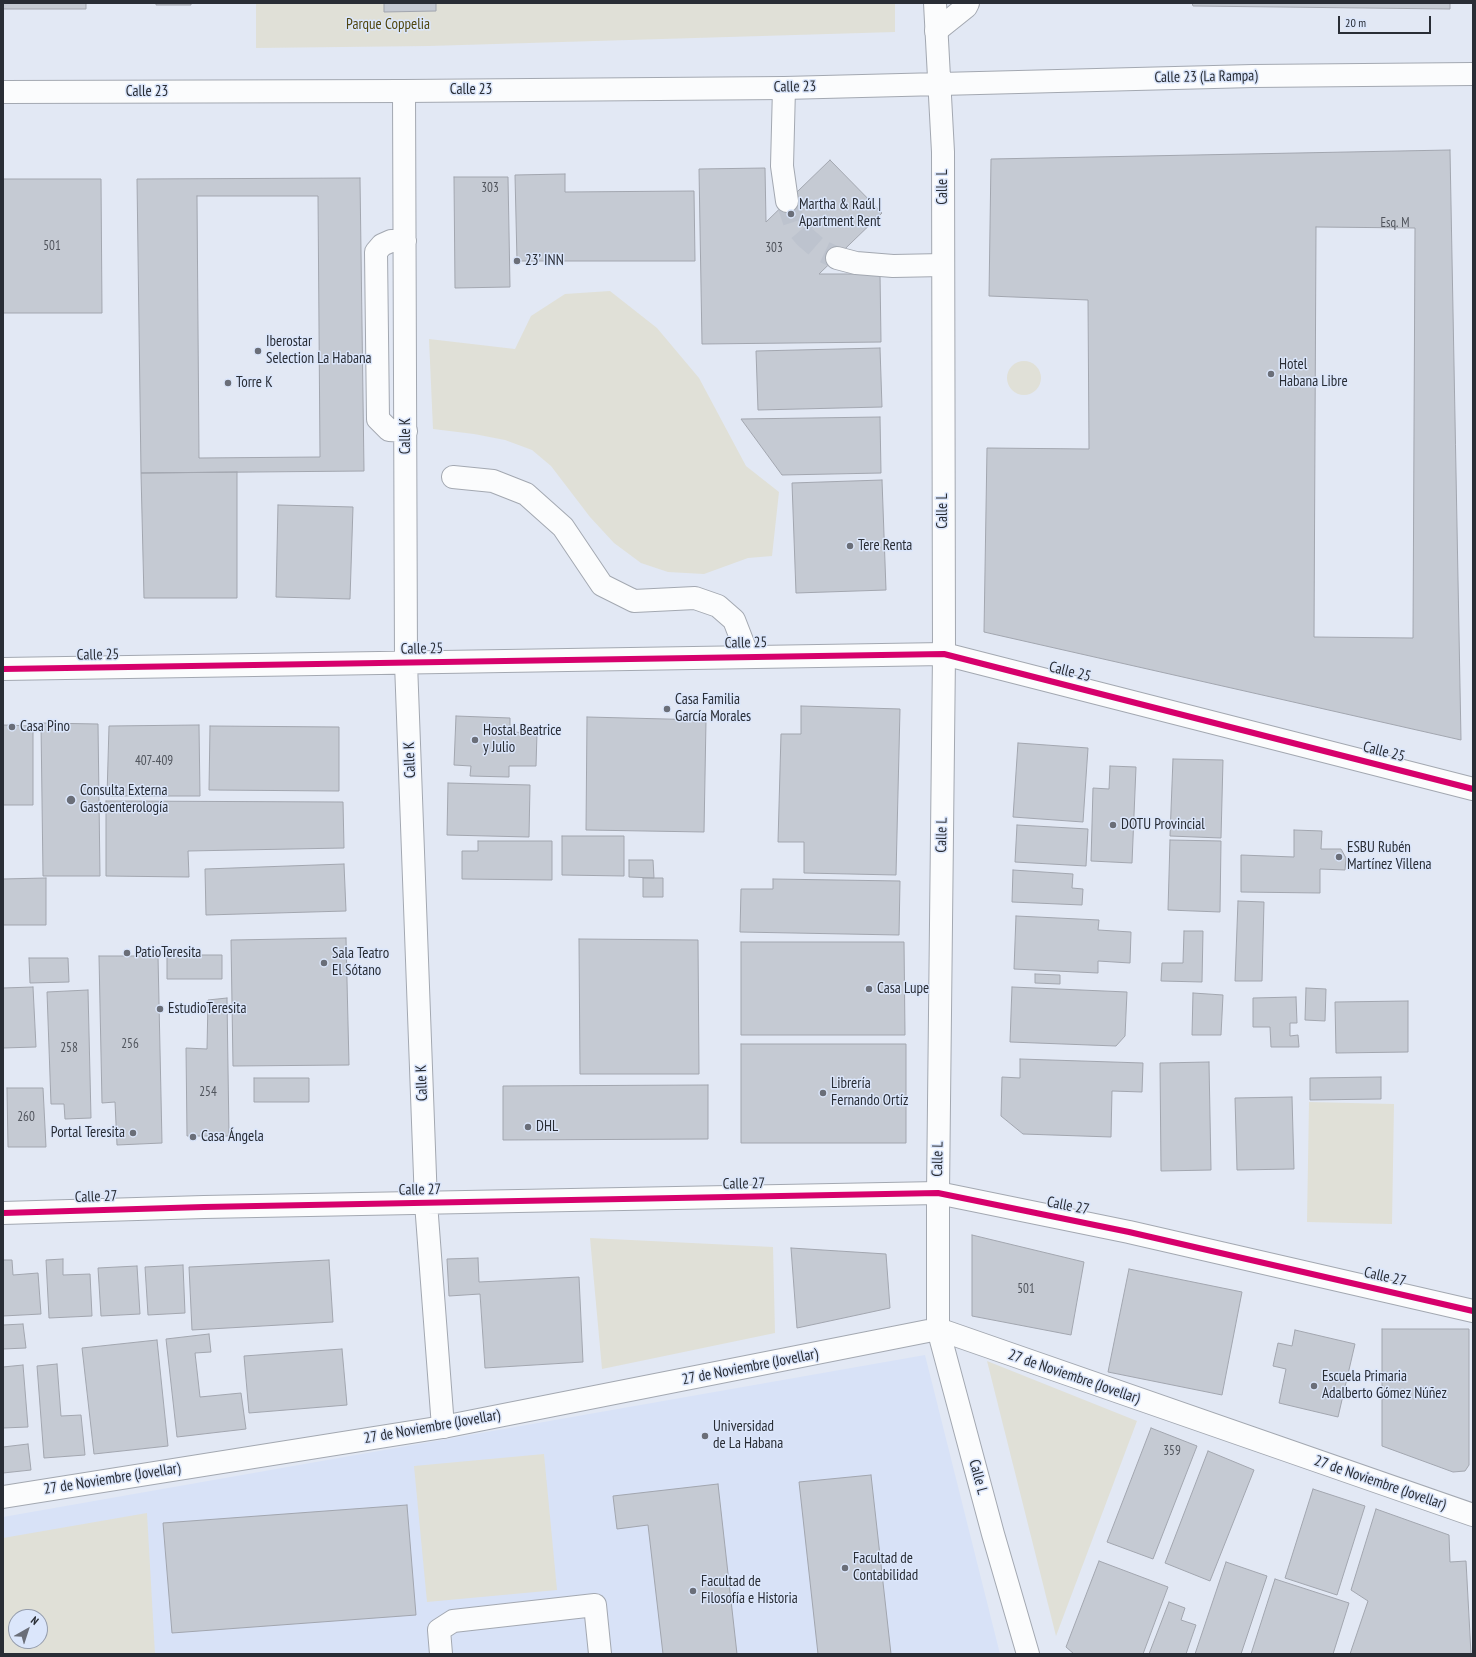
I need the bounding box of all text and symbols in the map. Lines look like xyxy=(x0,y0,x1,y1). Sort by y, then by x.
scale bar xyxy=(1340,8,1433,34)
text: 20 m xyxy=(1345,15,1366,30)
park label: Parque Coppelia xyxy=(346,16,430,34)
street label: Calle 23 (La Rampa) xyxy=(1154,67,1258,87)
street label: Calle 23 xyxy=(774,78,816,96)
street label: Calle 23 xyxy=(450,81,492,99)
street label: Calle 23 xyxy=(126,83,168,101)
street label: Calle L xyxy=(934,169,952,205)
house number: 303 xyxy=(481,180,499,196)
place label: Martha & Raúl | Apartment Rent xyxy=(799,196,881,231)
marker: Martha & Raúl | Apartment Rent xyxy=(786,209,796,219)
house number: Esq. M xyxy=(1381,215,1409,231)
house number: 501 xyxy=(43,238,61,254)
house number: 303 xyxy=(765,240,783,256)
place label: 23’ INN xyxy=(525,252,564,270)
marker: 23’ INN xyxy=(512,256,522,266)
place label: Iberostar Selection La Habana xyxy=(266,333,371,368)
marker: Iberostar Selection La Habana xyxy=(253,346,263,356)
place label: Hotel Habana Libre xyxy=(1279,356,1348,391)
marker: Hotel Habana Libre xyxy=(1266,369,1276,379)
place label: Torre K xyxy=(236,374,273,392)
marker: Torre K xyxy=(223,378,233,388)
street label: Calle K xyxy=(397,418,415,454)
street label: Calle L xyxy=(934,493,952,529)
place label: Tere Renta xyxy=(858,537,912,555)
marker: Tere Renta xyxy=(845,541,855,551)
street label: Calle 25 xyxy=(725,634,767,652)
street label: Calle 25 xyxy=(401,640,443,658)
street label: Calle 25 xyxy=(77,646,119,664)
street label: Calle 25 xyxy=(1047,658,1093,686)
place label: Casa Familia García Morales xyxy=(675,691,751,726)
marker: Casa Familia García Morales xyxy=(662,704,672,714)
place label: Casa Pino xyxy=(20,718,70,736)
marker: Casa Pino xyxy=(7,722,17,732)
place label: Hostal Beatrice y Julio xyxy=(483,722,561,757)
marker: Hostal Beatrice y Julio xyxy=(470,735,480,745)
street label: Calle 25 xyxy=(1361,738,1407,766)
street label: Calle K xyxy=(400,741,420,779)
house number: 407-409 xyxy=(135,753,173,769)
place label: Consulta Externa Gastoenterología xyxy=(80,782,168,817)
marker: Consulta Externa Gastoenterología xyxy=(65,794,77,806)
place label: DOTU Provincial xyxy=(1121,816,1205,834)
street label: Calle L xyxy=(933,817,951,853)
marker: DOTU Provincial xyxy=(1108,820,1118,830)
place label: ESBU Rubén Martínez Villena xyxy=(1347,839,1432,874)
marker: ESBU Rubén Martínez Villena xyxy=(1334,852,1344,862)
place label: PatioTeresita xyxy=(135,944,201,962)
place label: Sala Teatro El Sótano xyxy=(332,945,389,980)
marker: PatioTeresita xyxy=(122,948,132,958)
marker: Sala Teatro El Sótano xyxy=(319,958,329,968)
place label: Casa Lupe xyxy=(877,980,929,998)
marker: Casa Lupe xyxy=(864,984,874,994)
place label: EstudioTeresita xyxy=(168,1000,246,1018)
marker: EstudioTeresita xyxy=(155,1004,165,1014)
house number: 256 xyxy=(121,1036,139,1052)
house number: 258 xyxy=(60,1040,78,1056)
street label: Calle K xyxy=(412,1064,432,1102)
place label: Librería Fernando Ortíz xyxy=(831,1075,908,1110)
house number: 254 xyxy=(199,1084,217,1100)
marker: Librería Fernando Ortíz xyxy=(818,1088,828,1098)
house number: 260 xyxy=(17,1109,35,1125)
place label: DHL xyxy=(536,1118,558,1136)
marker: DHL xyxy=(523,1122,533,1132)
place label: Portal Teresita xyxy=(51,1124,125,1142)
marker: Portal Teresita xyxy=(128,1128,138,1138)
place label: Casa Ángela xyxy=(201,1128,264,1146)
marker: Casa Ángela xyxy=(188,1132,198,1142)
street label: Calle L xyxy=(929,1141,947,1177)
street label: Calle 27 xyxy=(723,1175,765,1193)
street label: Calle 27 xyxy=(399,1181,441,1199)
street label: Calle 27 xyxy=(74,1187,118,1207)
street label: Calle 27 xyxy=(1045,1193,1091,1219)
street label: Calle 27 xyxy=(1362,1263,1408,1291)
house number: 501 xyxy=(1017,1281,1035,1297)
street label: 27 de Noviembre (Jovellar) xyxy=(681,1345,819,1389)
street label: 27 de Noviembre (Jovellar) xyxy=(1006,1346,1142,1408)
place label: Escuela Primaria Adalberto Gómez Núñez xyxy=(1322,1368,1447,1403)
marker: Escuela Primaria Adalberto Gómez Núñez xyxy=(1309,1381,1319,1391)
street label: 27 de Noviembre (Jovellar) xyxy=(362,1406,502,1448)
place label: Universidad de La Habana xyxy=(713,1418,783,1453)
marker: Universidad de La Habana xyxy=(700,1431,710,1441)
house number: 359 xyxy=(1163,1443,1181,1459)
street label: 27 de Noviembre (Jovellar) xyxy=(1312,1452,1448,1514)
street label: Calle L xyxy=(965,1458,991,1496)
street label: 27 de Noviembre (Jovellar) xyxy=(42,1459,182,1499)
place label: Facultad de Contabilidad xyxy=(853,1550,918,1585)
marker: Facultad de Contabilidad xyxy=(840,1563,850,1573)
place label: Facultad de Filosofía e Historia xyxy=(701,1573,798,1608)
marker: Facultad de Filosofía e Historia xyxy=(688,1586,698,1596)
north arrow xyxy=(8,1609,48,1649)
text: N xyxy=(28,1613,42,1628)

